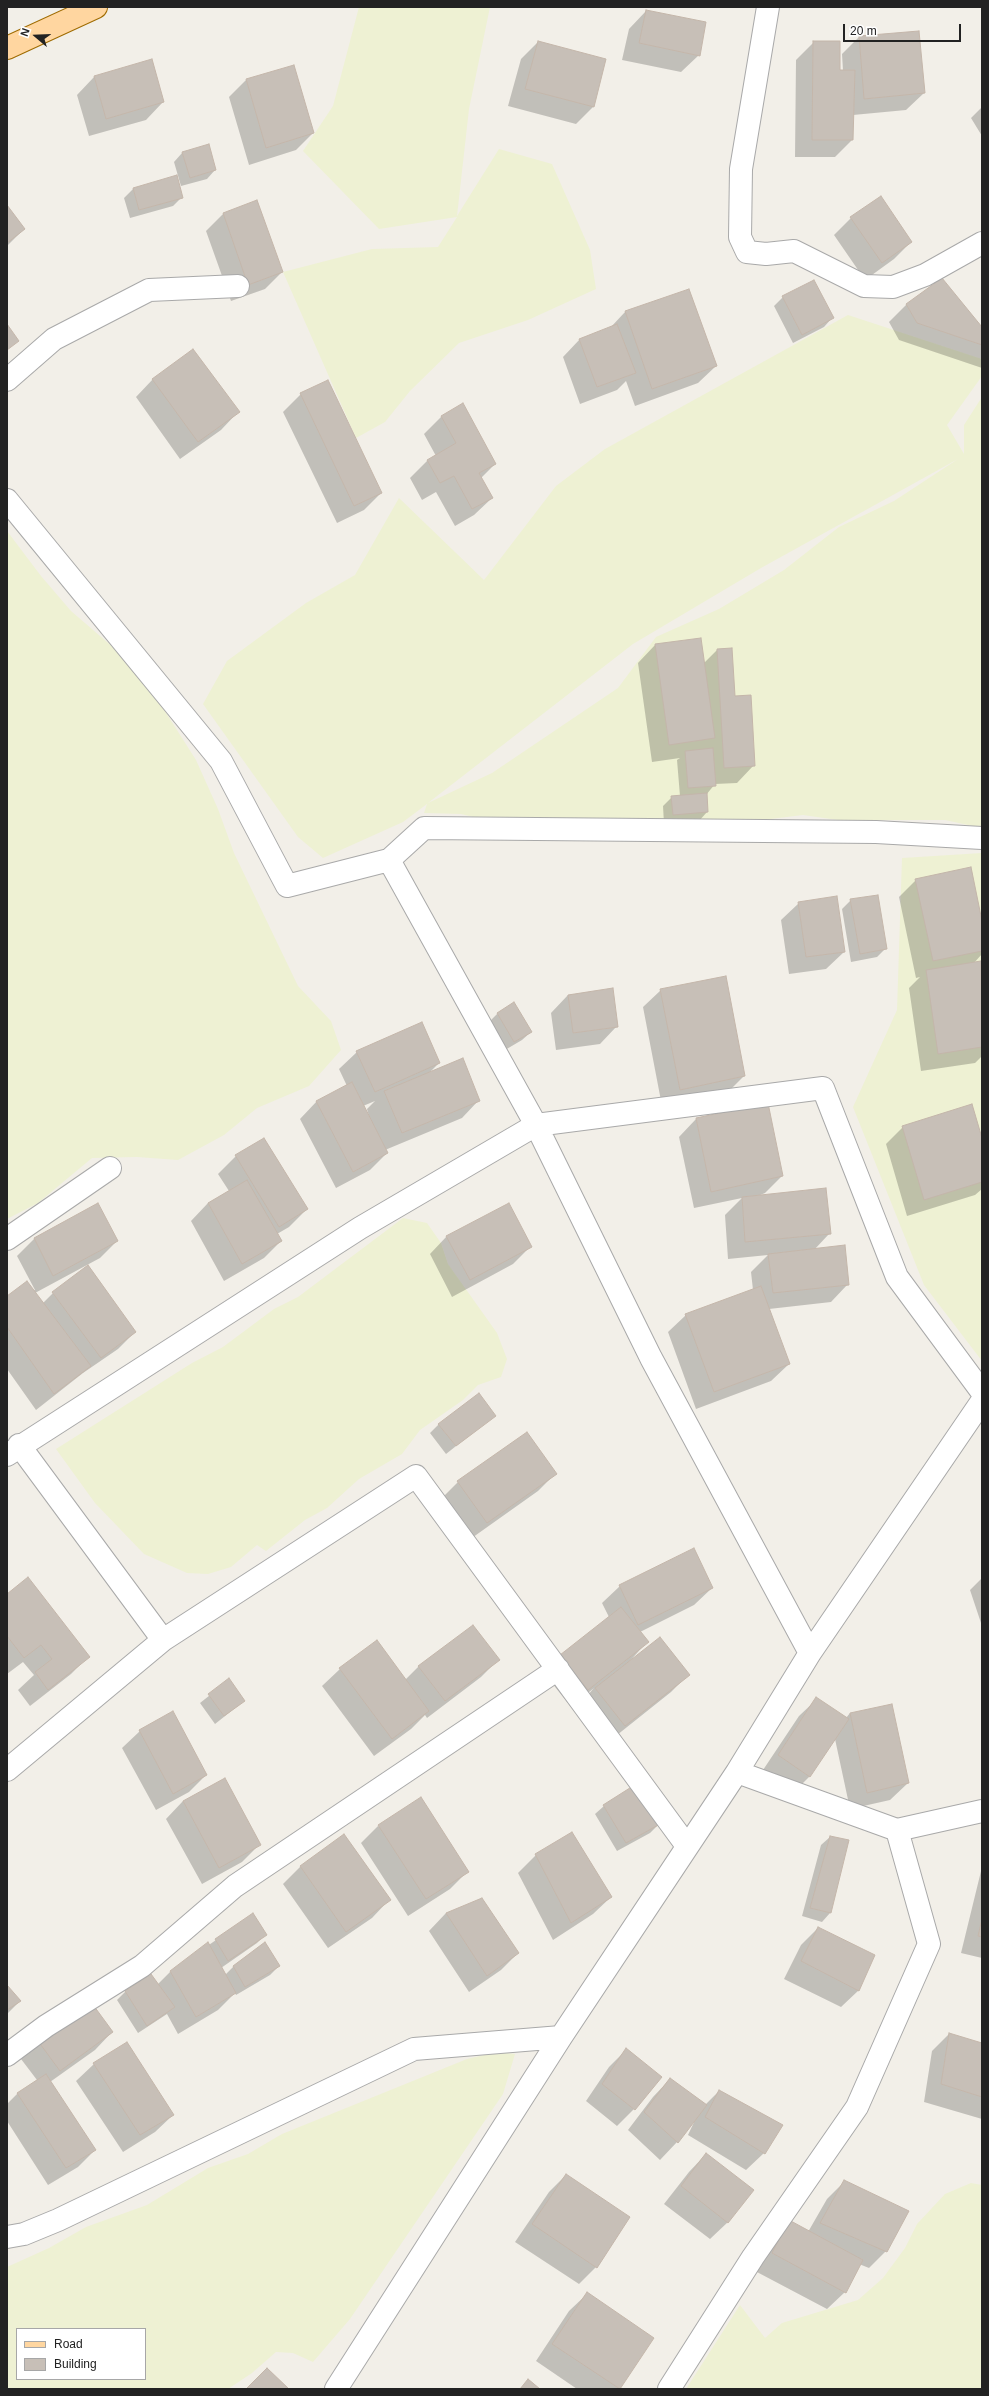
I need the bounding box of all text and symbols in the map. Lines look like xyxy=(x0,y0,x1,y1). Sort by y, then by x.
north arrow xyxy=(16,16,56,56)
scale bar xyxy=(845,16,963,42)
text: 20 m xyxy=(850,24,877,38)
text: N xyxy=(18,26,32,38)
legend xyxy=(16,2328,146,2380)
text: Road xyxy=(54,2337,83,2351)
text: Building xyxy=(54,2357,97,2371)

